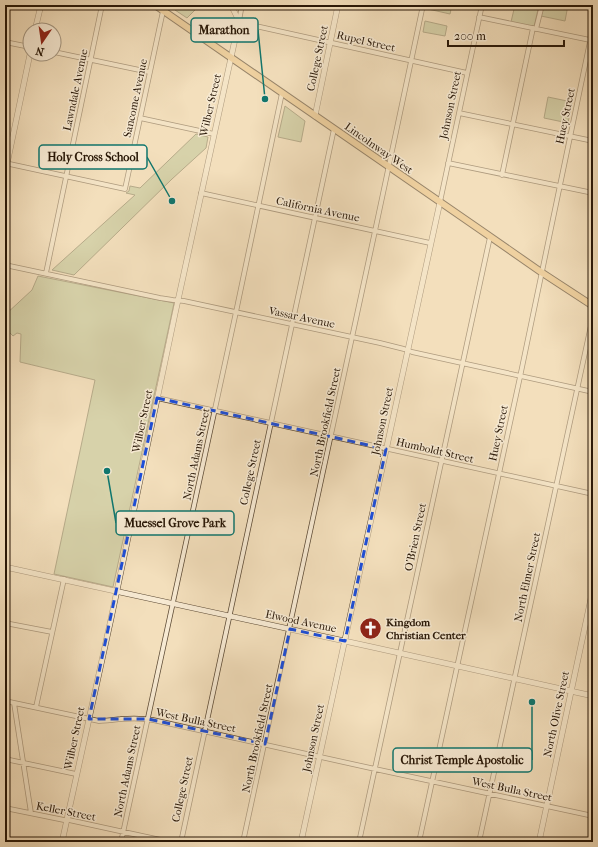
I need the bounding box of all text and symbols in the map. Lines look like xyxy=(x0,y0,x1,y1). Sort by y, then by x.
callout: Marathon xyxy=(191,18,258,42)
north arrow xyxy=(22,22,62,62)
scale bar xyxy=(448,22,564,48)
text: Marathon xyxy=(197,23,251,37)
street label: College Street xyxy=(304,24,331,92)
street label: Rupel Street xyxy=(335,28,397,55)
text: 200 m xyxy=(454,29,486,43)
text: N xyxy=(34,44,45,59)
street label: Lawndale Avenue xyxy=(60,47,91,132)
street label: Sancome Avenue xyxy=(121,57,150,139)
street label: Johnson Street xyxy=(437,70,464,141)
street label: Wilber Street xyxy=(197,72,224,139)
street label: Huey Street xyxy=(553,87,578,145)
street label: Lincolnway West xyxy=(342,120,415,177)
callout: Holy Cross School xyxy=(39,145,147,169)
text: Holy Cross School xyxy=(47,150,139,165)
street label: California Avenue xyxy=(275,194,361,225)
street label: Vassar Avenue xyxy=(267,304,337,331)
street label: North Brookfield Street xyxy=(308,366,343,478)
street label: Johnson Street xyxy=(369,386,396,457)
street label: Wilber Street xyxy=(129,388,156,455)
street label: Huey Street xyxy=(486,404,511,462)
street label: North Adams Street xyxy=(180,407,213,501)
street label: Humboldt Street xyxy=(395,435,475,466)
street label: College Street xyxy=(237,438,264,506)
street label: O'Brien Street xyxy=(402,502,429,572)
callout: Muessel Grove Park xyxy=(116,511,234,535)
text: Muessel Grove Park xyxy=(123,516,227,530)
street label: North Elmer Street xyxy=(512,531,543,623)
street label: Elwood Avenue xyxy=(264,608,338,636)
church icon: Kingdom Christian Center xyxy=(357,615,383,641)
place label: Kingdom Christian Center xyxy=(386,616,466,642)
street label: North Olive Street xyxy=(541,670,572,758)
street label: North Brookfield Street xyxy=(240,682,275,794)
street label: Johnson Street xyxy=(300,703,327,774)
street label: Wilber Street xyxy=(61,705,88,772)
street label: West Bulla Street xyxy=(154,705,237,735)
street label: North Adams Street xyxy=(111,724,144,818)
callout: Christ Temple Apostolic xyxy=(393,748,532,772)
text: Christ Temple Apostolic xyxy=(400,753,524,768)
street label: College Street xyxy=(169,755,196,823)
street label: West Bulla Street xyxy=(470,774,553,804)
street label: Keller Street xyxy=(35,799,97,824)

